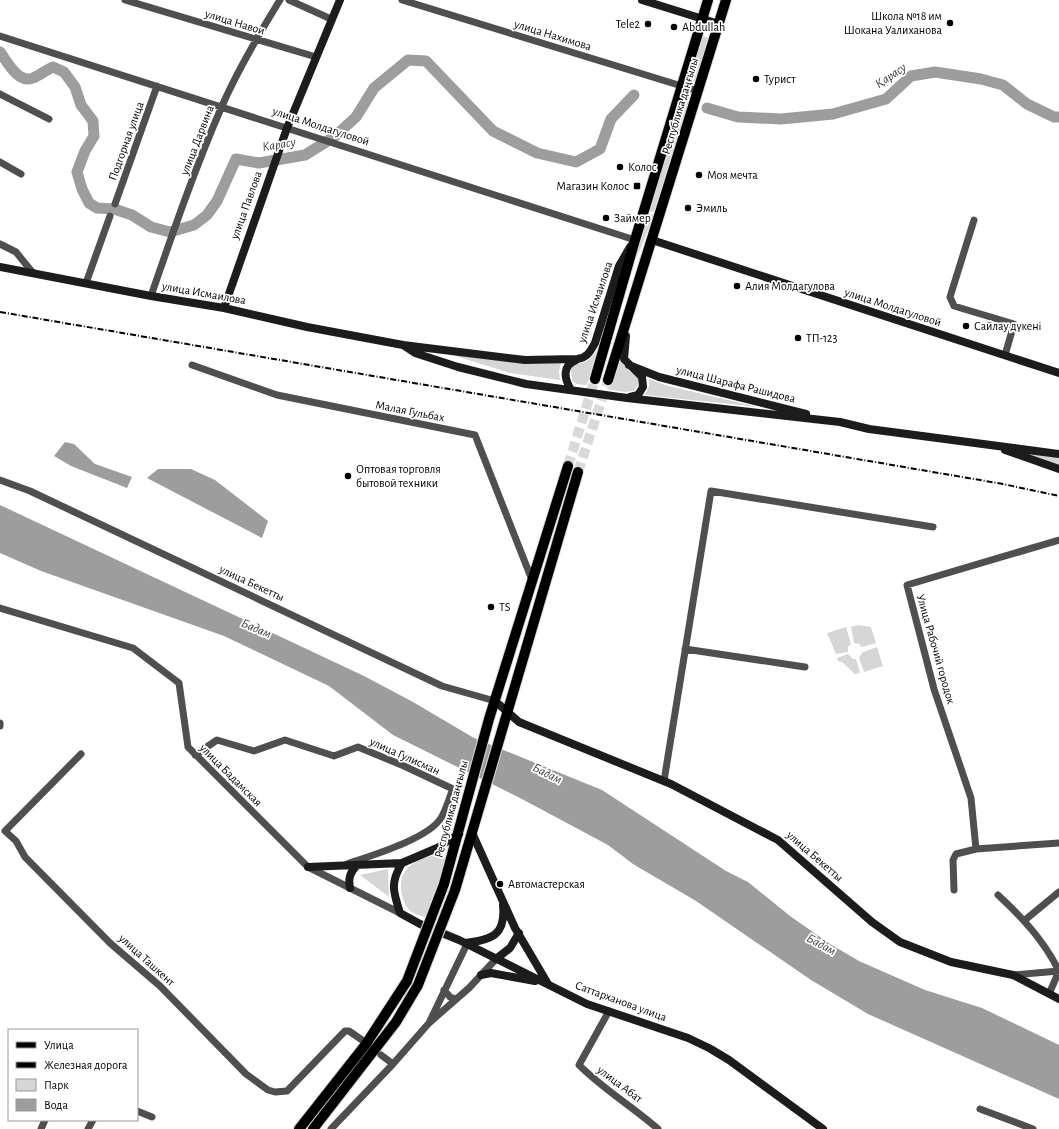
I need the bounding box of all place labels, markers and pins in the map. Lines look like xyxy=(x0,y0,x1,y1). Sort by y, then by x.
place label: Школа №18 им Шокана Уалиханова xyxy=(844,10,943,36)
place label: Tele2 xyxy=(615,18,641,30)
marker: Школа №18 им Шокана Уалиханова xyxy=(945,18,955,28)
marker: Tele2 xyxy=(643,19,653,29)
place label: Аbdullah xyxy=(682,21,725,33)
marker: Аbdullah xyxy=(669,22,679,32)
place label: Турист xyxy=(764,73,796,86)
marker: Турист xyxy=(751,74,761,84)
place label: Колос xyxy=(628,161,657,173)
marker: Колос xyxy=(615,162,625,172)
place label: Моя мечта xyxy=(707,169,758,181)
marker: Моя мечта xyxy=(694,170,704,180)
place label: Магазин Колос xyxy=(556,180,629,192)
marker: Магазин Колос xyxy=(632,181,642,191)
place label: Эмиль xyxy=(696,202,727,214)
marker: Эмиль xyxy=(683,203,693,213)
place label: Займер xyxy=(614,212,651,224)
marker: Займер xyxy=(601,213,611,223)
place label: Алия Молдагулова xyxy=(745,280,836,293)
marker: Алия Молдагулова xyxy=(732,281,742,291)
place label: Сайлау дүкені xyxy=(974,320,1042,333)
marker: Сайлау дүкені xyxy=(961,321,971,331)
place label: ТП-123 xyxy=(806,332,838,344)
marker: ТП-123 xyxy=(793,333,803,343)
place label: Оптовая торговля бытовой техники xyxy=(356,463,441,489)
marker: Оптовая торговля бытовой техники xyxy=(343,471,353,481)
place label: TS xyxy=(499,601,511,613)
marker: TS xyxy=(486,602,496,612)
place label: Автомастерская xyxy=(508,878,585,890)
marker: Автомастерская xyxy=(495,879,505,889)

